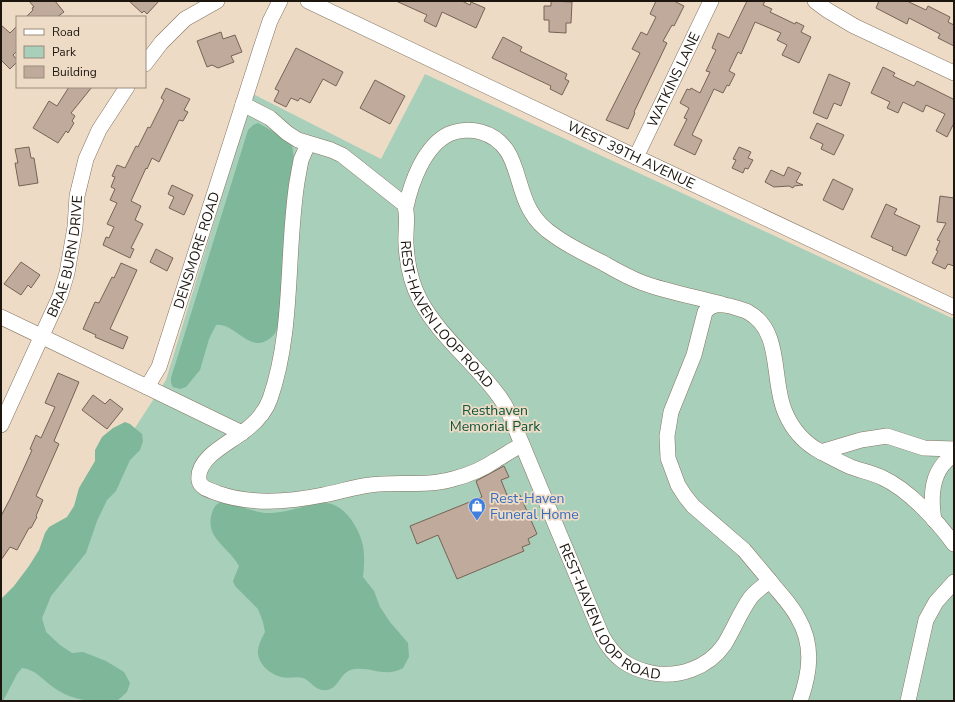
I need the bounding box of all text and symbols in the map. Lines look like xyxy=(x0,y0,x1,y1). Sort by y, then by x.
legend xyxy=(16,16,146,88)
text: Road xyxy=(52,24,80,40)
street label: WATKINS LANE xyxy=(642,29,704,130)
text: Park xyxy=(52,44,77,60)
text: Building xyxy=(52,64,97,80)
street label: WEST 39TH AVENUE xyxy=(564,116,698,193)
street label: DENSMORE ROAD xyxy=(169,189,224,311)
street label: BRAE BURN DRIVE xyxy=(42,195,87,320)
street label: REST-HAVEN LOOP ROAD xyxy=(396,240,498,392)
park label: Resthaven Memorial Park xyxy=(450,401,541,436)
place label: Rest-Haven Funeral Home xyxy=(490,489,579,524)
shop icon: Rest-Haven Funeral Home xyxy=(467,496,487,521)
street label: REST-HAVEN LOOP ROAD xyxy=(555,540,662,684)

